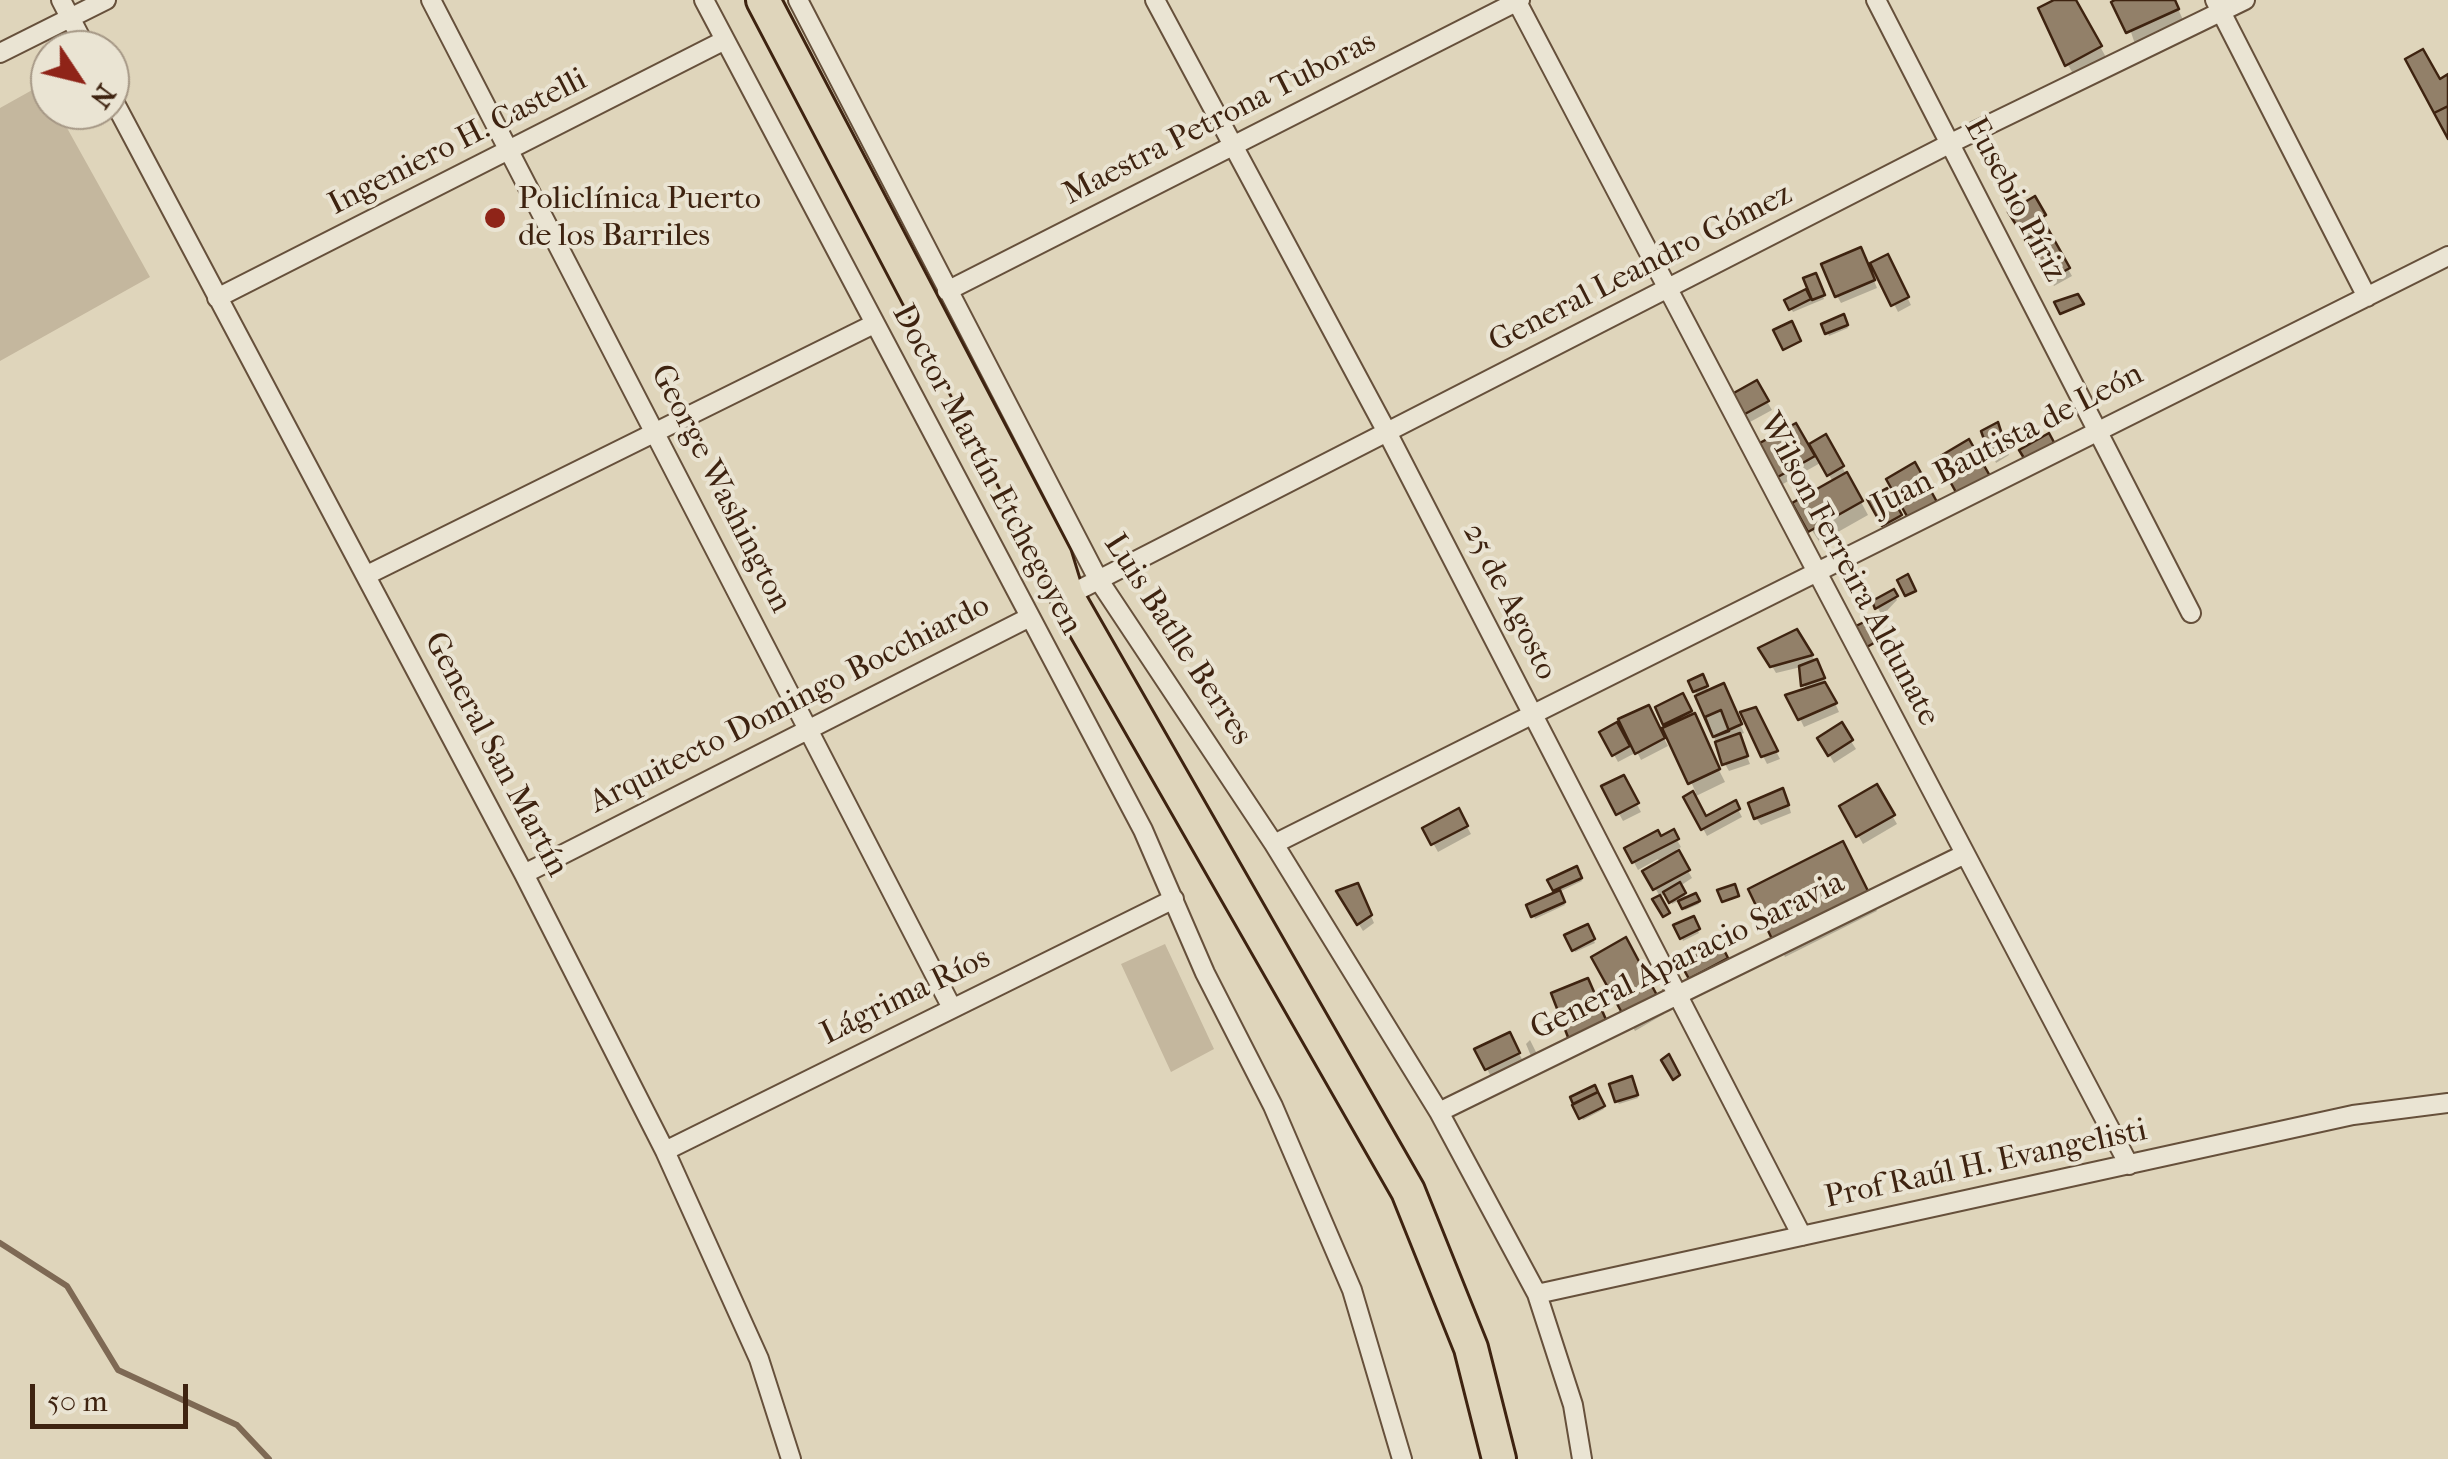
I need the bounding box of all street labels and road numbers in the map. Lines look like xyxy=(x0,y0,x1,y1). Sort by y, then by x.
street label: Maestra Petrona Tuboras xyxy=(1057,23,1383,215)
street label: Ingeniero H. Castelli xyxy=(322,61,594,225)
street label: Eusebio Píriz xyxy=(1955,111,2073,289)
street label: General Leandro Gómez xyxy=(1483,176,1799,362)
street label: Doctor Martín Etchegoyen xyxy=(883,298,1089,642)
street label: Juan Bautista de León xyxy=(1866,356,2150,526)
street label: George Washington xyxy=(641,359,799,619)
street label: Wilson Ferreira Aldunate xyxy=(1749,407,1947,733)
street label: 25 de Agosto xyxy=(1453,517,1565,687)
street label: Luis Batlle Berres xyxy=(1094,527,1260,753)
street label: Arquitecto Domingo Bocchiardo xyxy=(584,587,996,823)
street label: General San Martín xyxy=(414,626,576,884)
street label: General Aparacio Saravia xyxy=(1525,864,1851,1050)
street label: Lágrima Ríos xyxy=(815,940,997,1054)
street label: Prof Raúl H. Evangelisti xyxy=(1821,1112,2151,1218)

